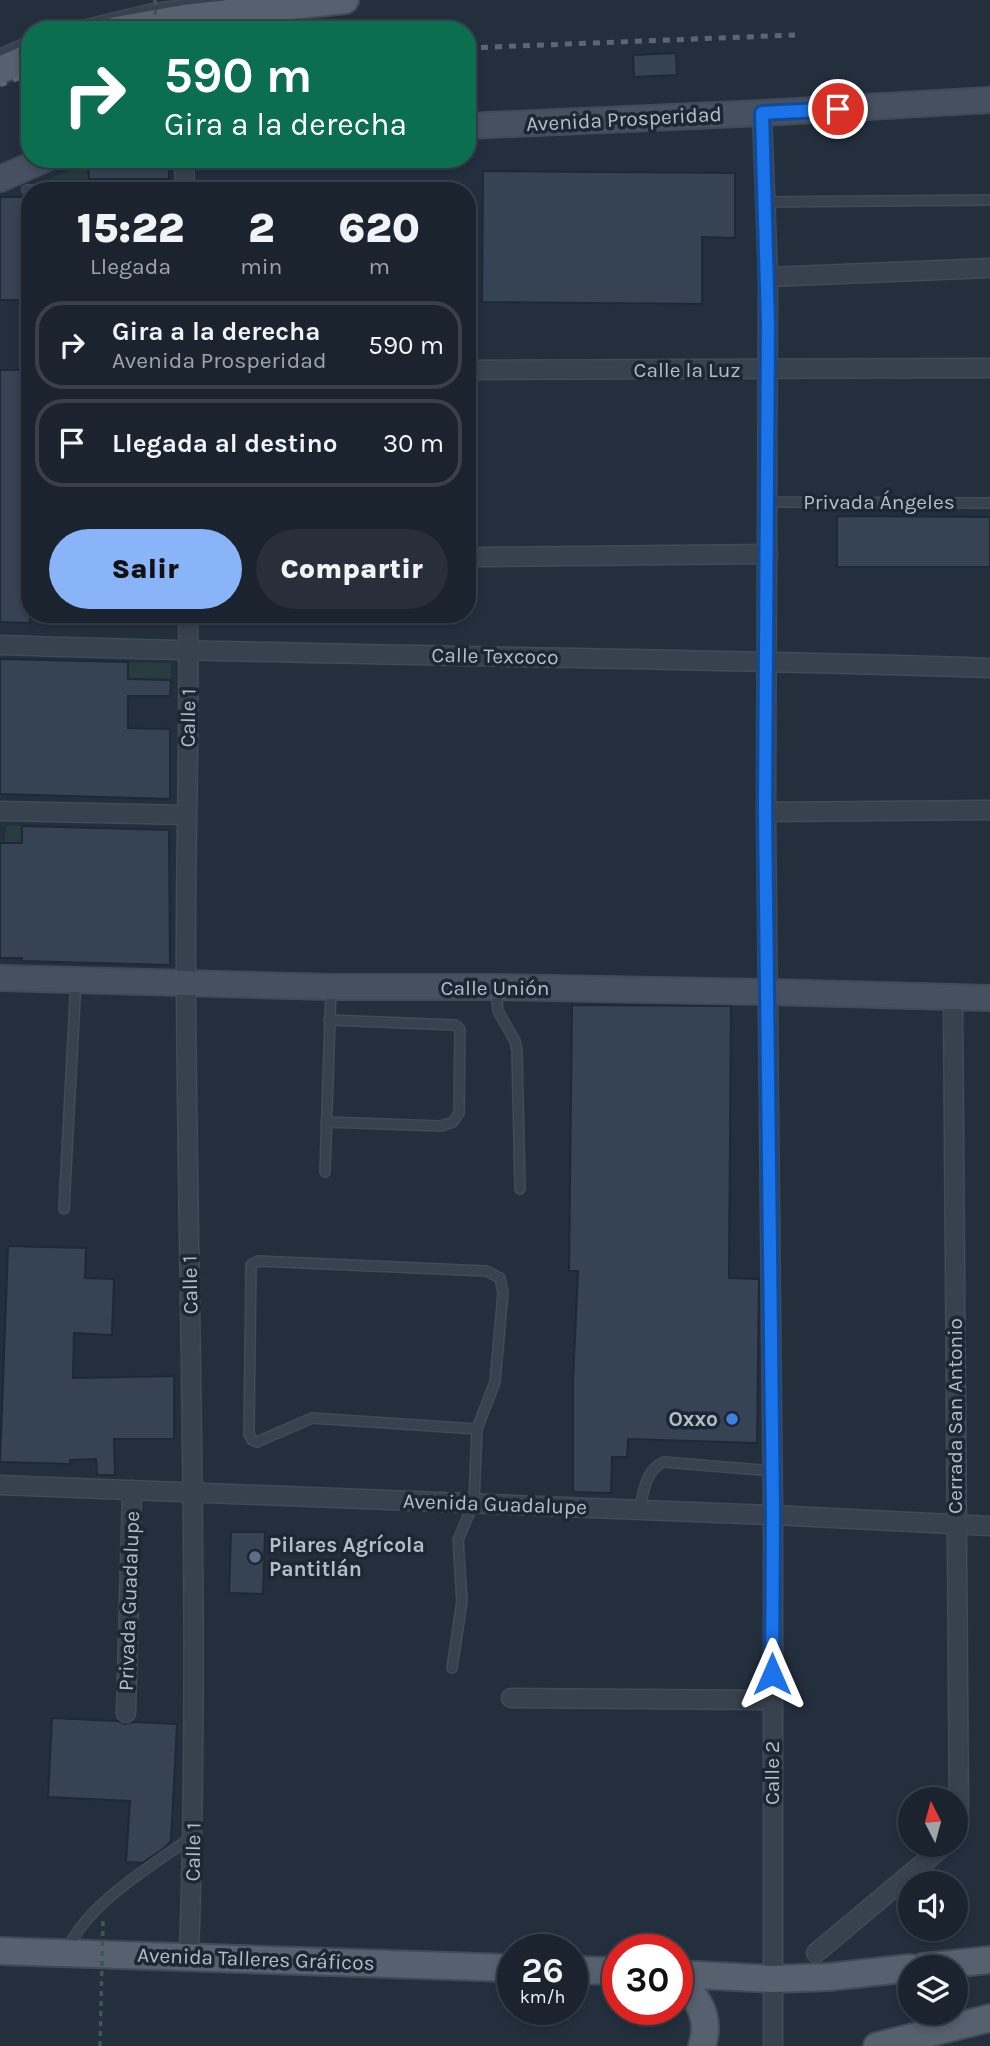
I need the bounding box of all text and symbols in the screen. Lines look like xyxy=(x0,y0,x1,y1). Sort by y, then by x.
text: 590 m xyxy=(164,47,312,104)
icon: right xyxy=(49,49,140,140)
pin xyxy=(808,79,868,139)
icon: arrive xyxy=(819,90,857,128)
street label: Avenida Prosperidad xyxy=(526,102,722,136)
text: Gira a la derecha xyxy=(164,106,407,143)
text: 15:22 xyxy=(77,203,184,253)
text: 2 xyxy=(248,203,275,253)
text: 620 xyxy=(338,203,420,253)
text: Llegada xyxy=(90,253,171,280)
text: min xyxy=(240,253,282,280)
text: m xyxy=(368,253,390,280)
text: Gira a la derecha xyxy=(112,316,321,347)
icon: right xyxy=(53,326,91,364)
text: 590 m xyxy=(368,330,444,361)
text: Avenida Prosperidad xyxy=(112,347,327,374)
street label: Calle la Luz xyxy=(634,358,740,382)
icon: arrive xyxy=(53,424,91,462)
text: Llegada al destino xyxy=(112,428,338,459)
text: 30 m xyxy=(383,428,444,459)
street label: Privada Ángeles xyxy=(803,490,955,514)
button: Salir xyxy=(49,529,242,609)
button: Compartir xyxy=(256,529,448,609)
street label: Calle Texcoco xyxy=(431,643,559,669)
street label: Calle 1 xyxy=(175,688,201,748)
street label: Calle Unión xyxy=(441,976,549,1000)
street label: Calle 1 xyxy=(177,1255,203,1315)
street label: Cerrada San Antonio xyxy=(943,1318,967,1514)
place label: Oxxo xyxy=(669,1407,718,1431)
marker: Oxxo xyxy=(724,1411,740,1427)
street label: Avenida Guadalupe xyxy=(402,1489,588,1519)
street label: Privada Guadalupe xyxy=(114,1511,144,1691)
place label: Pilares Agrícola Pantitlán xyxy=(269,1533,425,1581)
marker: Pilares Agrícola Pantitlán xyxy=(247,1549,263,1565)
position arrow xyxy=(735,1637,809,1711)
street label: Calle 2 xyxy=(760,1741,784,1805)
north arrow xyxy=(898,1787,968,1857)
map controls xyxy=(898,1787,968,2025)
street label: Calle 1 xyxy=(180,1822,206,1882)
button: sound xyxy=(898,1871,968,1941)
speed limit sign: 30 xyxy=(602,1934,693,2025)
street label: Avenida Talleres Gráficos xyxy=(137,1943,375,1975)
text: 26 xyxy=(521,1950,564,1991)
button: layers xyxy=(898,1955,968,2025)
text: km/h xyxy=(520,1986,565,2008)

